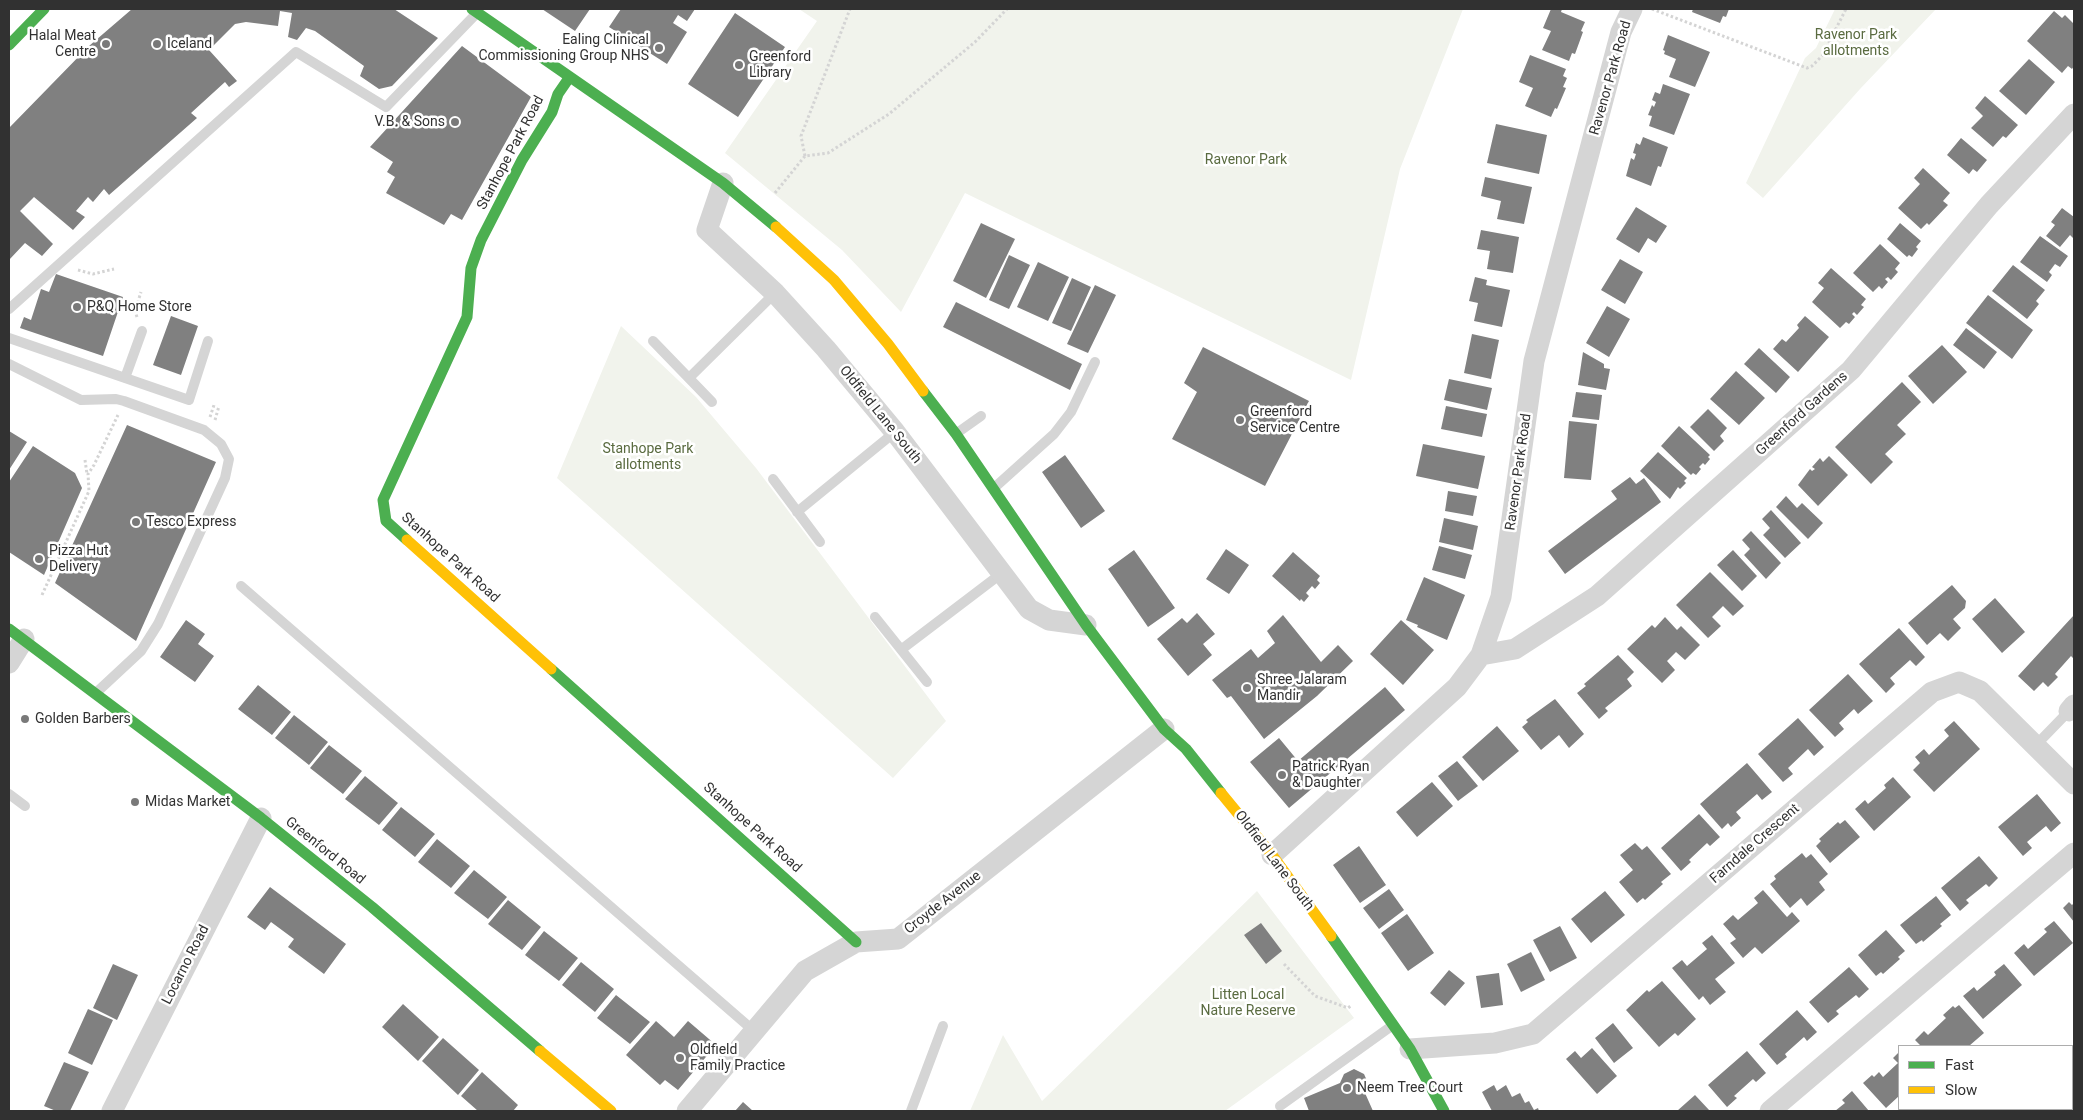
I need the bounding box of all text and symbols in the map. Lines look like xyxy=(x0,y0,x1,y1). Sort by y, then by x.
street label: Ravenor Park Road xyxy=(1587,19,1635,137)
park label: Ravenor Park allotments xyxy=(1815,27,1897,59)
place label: Halal Meat Centre xyxy=(29,28,96,60)
place label: Ealing Clinical Commissioning Group NHS xyxy=(478,32,649,64)
place label: Iceland xyxy=(167,36,212,52)
marker: Halal Meat Centre xyxy=(100,38,112,50)
marker: Iceland xyxy=(151,38,163,50)
marker: Ealing Clinical Commissioning Group NHS xyxy=(653,42,665,54)
place label: Greenford Library xyxy=(749,49,811,82)
marker: Greenford Library xyxy=(733,59,745,71)
street label: Stanhope Park Road xyxy=(474,93,548,213)
place label: V.B. & Sons xyxy=(375,114,445,130)
marker: V.B. & Sons xyxy=(449,116,461,128)
park label: Ravenor Park xyxy=(1205,152,1287,168)
place label: P&Q Home Store xyxy=(87,299,192,315)
marker: P&Q Home Store xyxy=(71,301,83,313)
street label: Oldfield Lane South xyxy=(835,363,925,467)
street label: Greenford Gardens xyxy=(1753,368,1851,460)
place label: Greenford Service Centre xyxy=(1250,404,1340,437)
street label: Ravenor Park Road xyxy=(1502,412,1536,532)
marker: Greenford Service Centre xyxy=(1234,414,1246,426)
park label: Stanhope Park allotments xyxy=(603,441,693,474)
street label: Stanhope Park Road xyxy=(397,509,503,607)
place label: Tesco Express xyxy=(146,514,236,530)
marker: Tesco Express xyxy=(130,516,142,528)
place label: Pizza Hut Delivery xyxy=(49,543,108,576)
marker: Pizza Hut Delivery xyxy=(33,553,45,565)
place label: Shree Jalaram Mandir xyxy=(1257,672,1347,704)
marker: Shree Jalaram Mandir xyxy=(1241,682,1253,694)
place label: Golden Barbers xyxy=(35,711,131,727)
marker: Golden Barbers xyxy=(19,713,31,725)
place label: Patrick Ryan & Daughter xyxy=(1292,759,1369,792)
marker: Patrick Ryan & Daughter xyxy=(1276,769,1288,781)
street label: Stanhope Park Road xyxy=(699,779,805,877)
place label: Midas Market xyxy=(145,794,230,810)
marker: Midas Market xyxy=(129,796,141,808)
street label: Farndale Crescent xyxy=(1707,801,1803,887)
street label: Oldfield Lane South xyxy=(1231,808,1317,914)
street label: Greenford Road xyxy=(282,814,368,888)
street label: Croyde Avenue xyxy=(901,868,985,938)
street label: Locarno Road xyxy=(159,923,213,1007)
park label: Litten Local Nature Reserve xyxy=(1200,987,1296,1020)
place label: Oldfield Family Practice xyxy=(690,1042,785,1074)
legend xyxy=(1898,1045,2073,1110)
marker: Oldfield Family Practice xyxy=(674,1052,686,1064)
text: Fast xyxy=(1945,1056,1974,1074)
place label: Neem Tree Court xyxy=(1357,1080,1463,1096)
text: Slow xyxy=(1945,1081,1977,1099)
marker: Neem Tree Court xyxy=(1341,1082,1353,1094)

